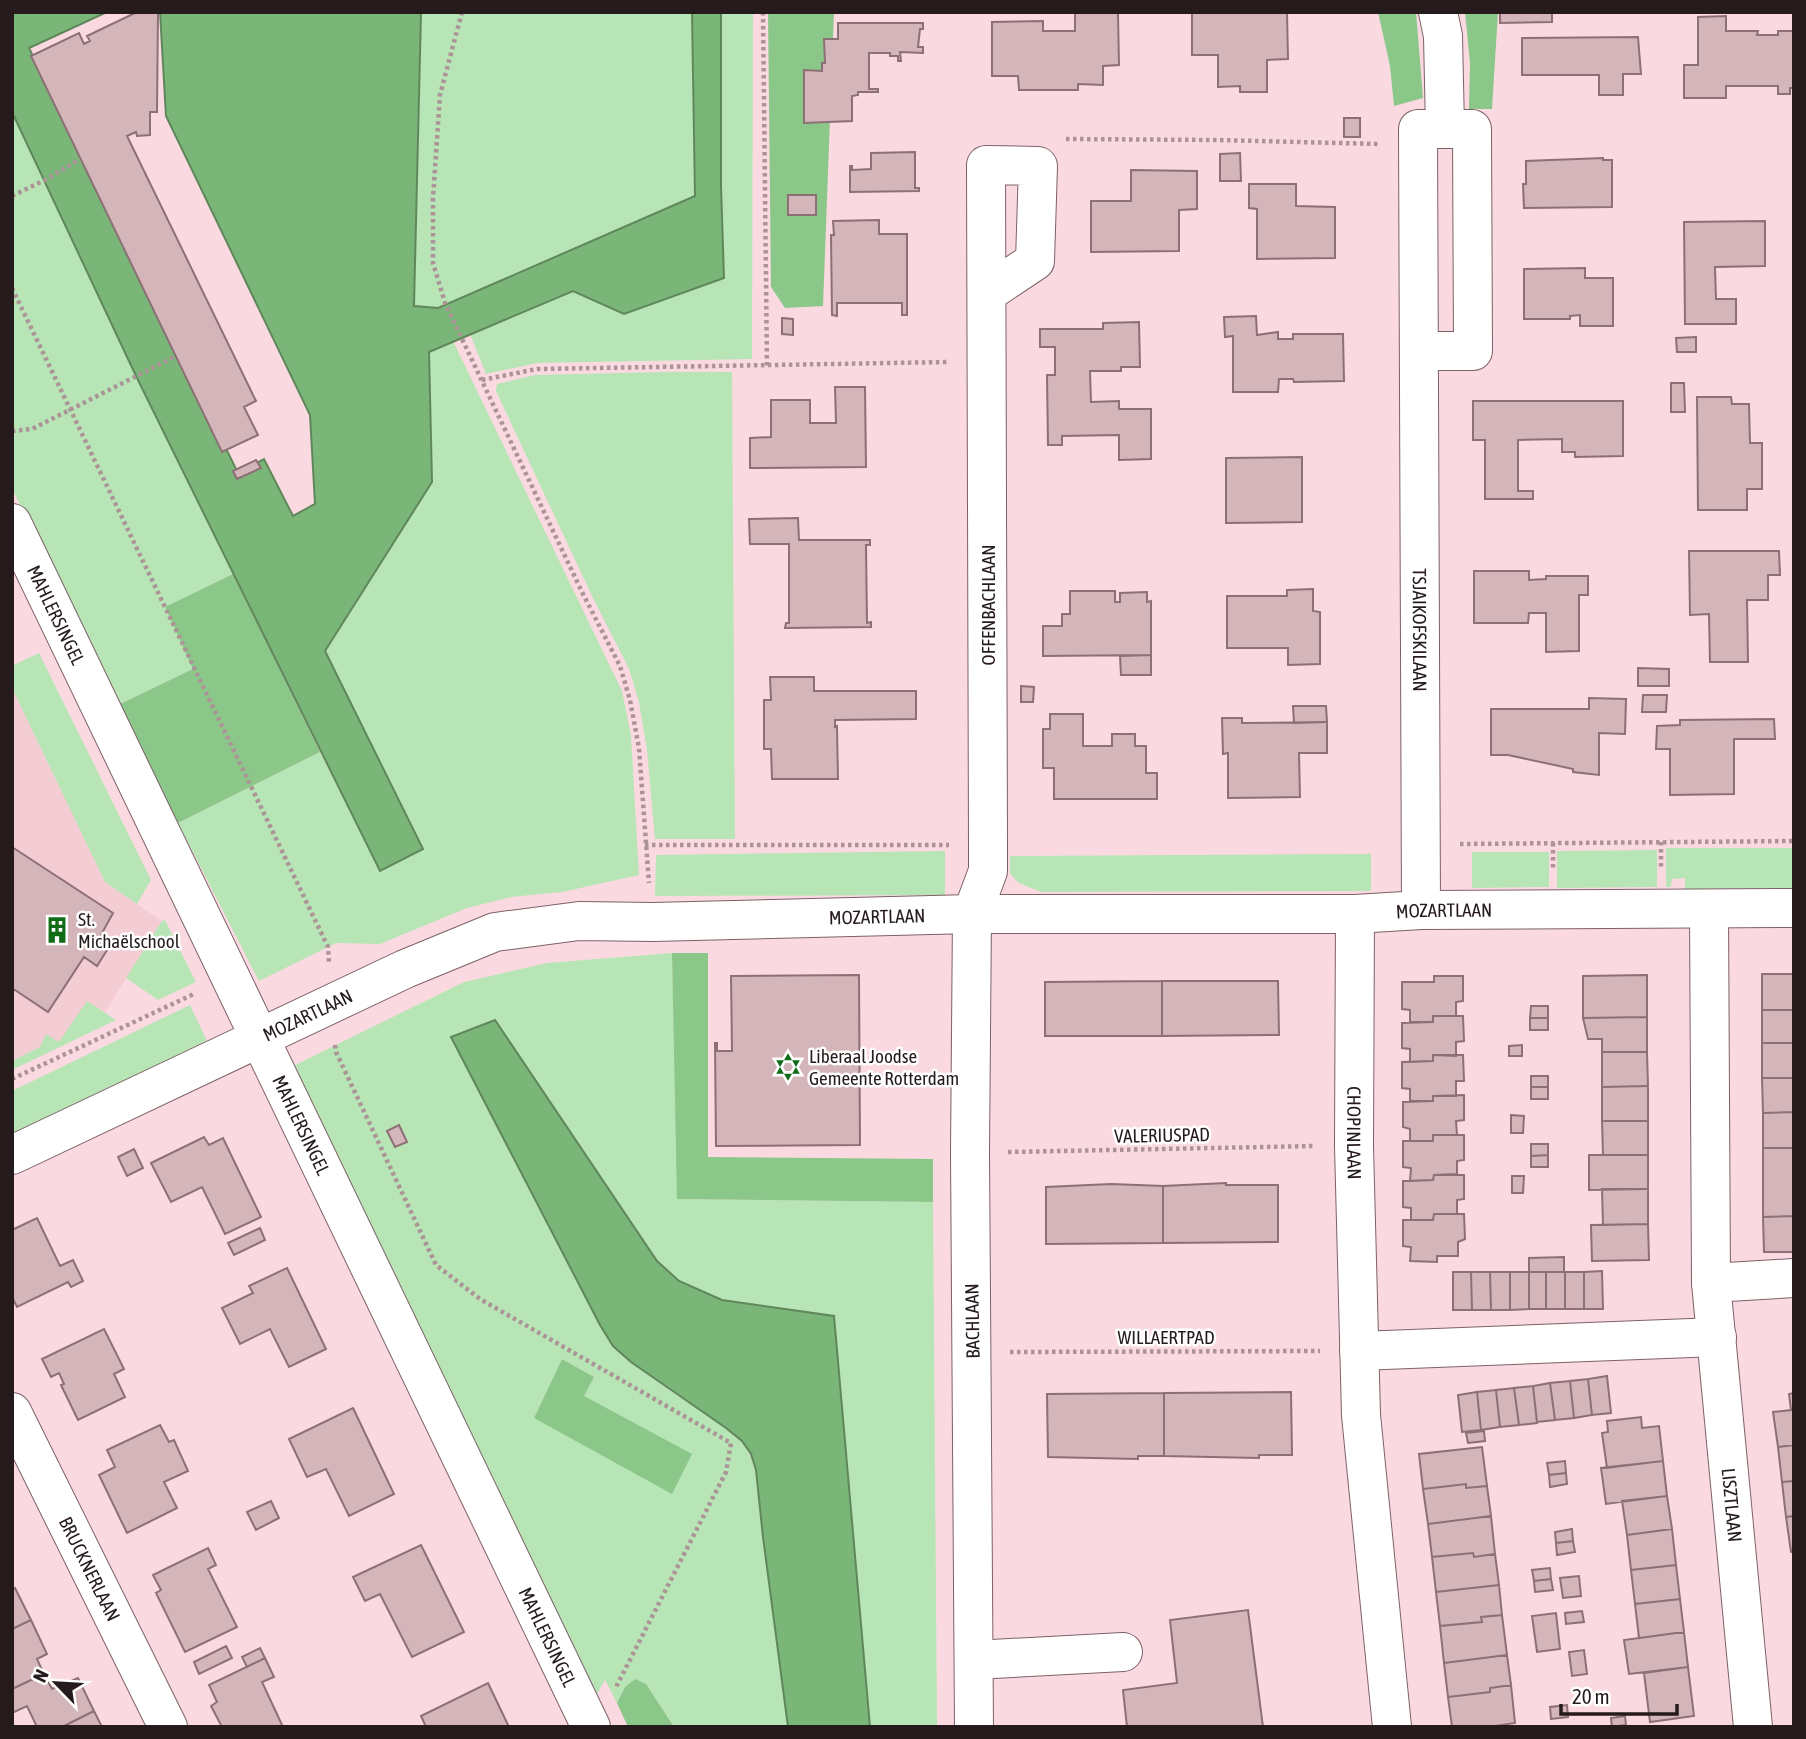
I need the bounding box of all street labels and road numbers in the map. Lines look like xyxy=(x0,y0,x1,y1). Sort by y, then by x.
street label: OFFENBACHLAAN xyxy=(977,545,999,665)
street label: MAHLERSINGEL xyxy=(23,562,90,669)
street label: TSJAIKOFSKILAAN xyxy=(1409,568,1431,692)
street label: MOZARTLAAN xyxy=(1395,899,1492,923)
street label: MOZARTLAAN xyxy=(829,904,926,929)
street label: MOZARTLAAN xyxy=(259,985,356,1046)
street label: MAHLERSINGEL xyxy=(268,1072,335,1179)
street label: CHOPINLAAN xyxy=(1343,1086,1366,1180)
street label: VALERIUSPAD xyxy=(1114,1123,1210,1147)
street label: BACHLAAN xyxy=(960,1283,984,1359)
street label: WILLAERTPAD xyxy=(1117,1326,1215,1348)
street label: LISZTLAAN xyxy=(1718,1467,1746,1543)
street label: BRUCKNERLAAN xyxy=(55,1513,125,1625)
street label: MAHLERSINGEL xyxy=(514,1584,581,1691)

